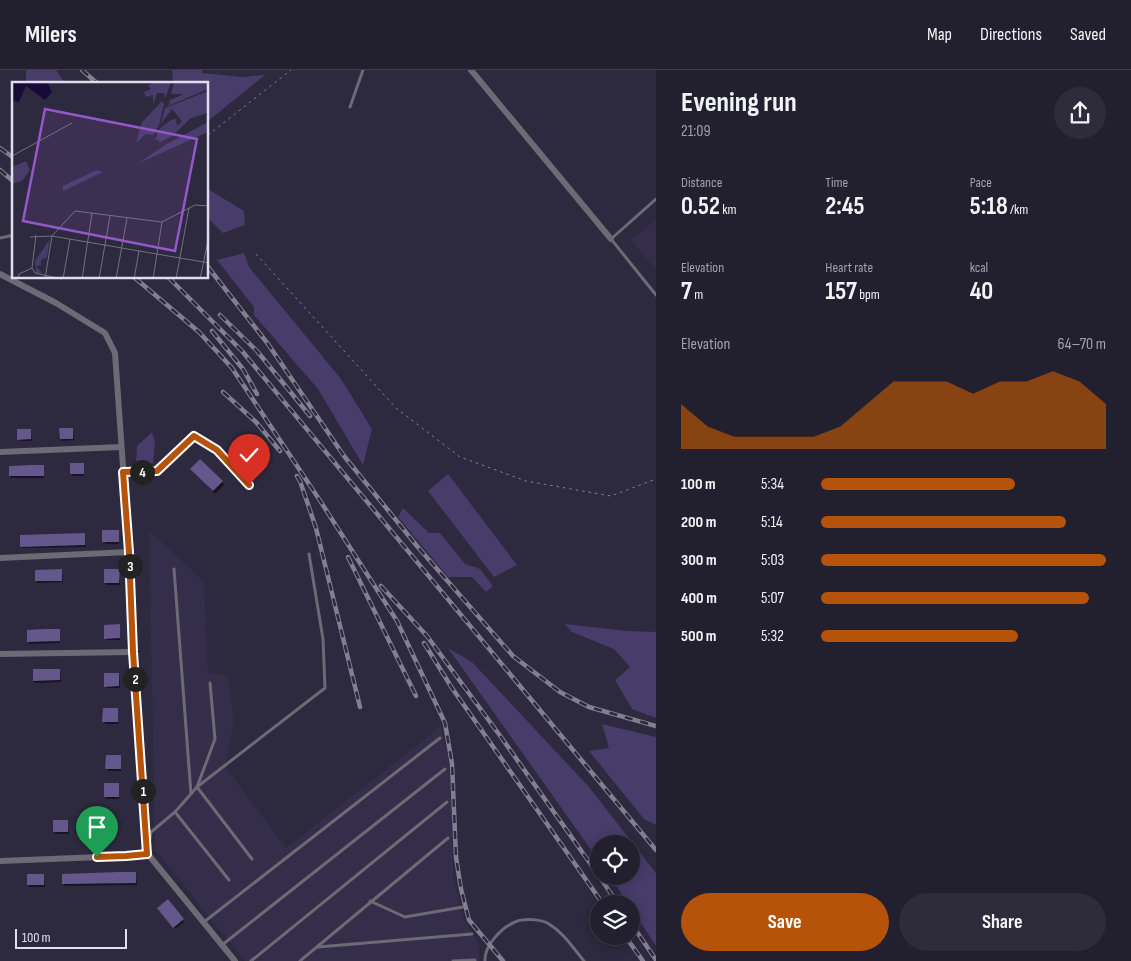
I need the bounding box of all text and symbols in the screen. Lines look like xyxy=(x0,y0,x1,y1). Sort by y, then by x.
text: Milers xyxy=(25,20,77,49)
text: Map xyxy=(927,24,952,45)
text: Directions xyxy=(980,24,1042,45)
text: Saved xyxy=(1070,24,1106,45)
inset map xyxy=(12,82,209,279)
text: Evening run xyxy=(681,86,797,119)
button: share xyxy=(1054,87,1106,139)
text: 21:09 xyxy=(681,122,710,141)
text: Distance xyxy=(681,174,722,191)
text: Time xyxy=(825,174,848,191)
text: Pace xyxy=(970,174,992,191)
text: 0.52 xyxy=(681,191,720,222)
text: 2:45 xyxy=(825,191,865,222)
text: 5:18 xyxy=(970,191,1008,222)
text: km xyxy=(720,201,737,218)
text: /km xyxy=(1008,201,1028,218)
text: Elevation xyxy=(681,259,724,276)
text: Heart rate xyxy=(825,259,873,276)
text: kcal xyxy=(970,259,988,276)
text: 7 xyxy=(681,276,692,307)
text: 157 xyxy=(825,276,857,307)
text: 40 xyxy=(970,276,993,307)
text: m xyxy=(692,286,703,303)
text: bpm xyxy=(857,286,880,303)
text: Elevation xyxy=(681,335,730,354)
text: 64–70 m xyxy=(1057,335,1106,354)
pin xyxy=(228,434,270,485)
icon: check xyxy=(235,441,263,469)
pin: 4 xyxy=(130,460,154,484)
text: 4 xyxy=(139,464,146,481)
text: 100 m xyxy=(681,475,716,494)
text: 5:34 xyxy=(761,475,784,494)
text: 200 m xyxy=(681,513,716,532)
text: 5:14 xyxy=(761,513,783,532)
text: 300 m xyxy=(681,551,717,570)
text: 5:03 xyxy=(761,551,784,570)
pin: 3 xyxy=(118,554,142,578)
text: 3 xyxy=(127,558,134,575)
text: 400 m xyxy=(681,589,717,608)
text: 5:07 xyxy=(761,589,784,608)
text: 500 m xyxy=(681,627,716,646)
text: 5:32 xyxy=(761,627,784,646)
pin: 2 xyxy=(122,666,148,692)
text: 2 xyxy=(132,671,139,688)
pin: 1 xyxy=(130,778,156,804)
text: 1 xyxy=(141,783,146,800)
pin xyxy=(76,806,118,857)
icon: arrive xyxy=(83,813,111,841)
map controls xyxy=(590,835,640,945)
button: locate xyxy=(590,835,640,885)
button: Save xyxy=(681,893,889,951)
button: Share xyxy=(899,893,1106,951)
button: layers xyxy=(590,895,640,945)
scale bar xyxy=(15,926,128,949)
text: 100 m xyxy=(22,929,51,946)

